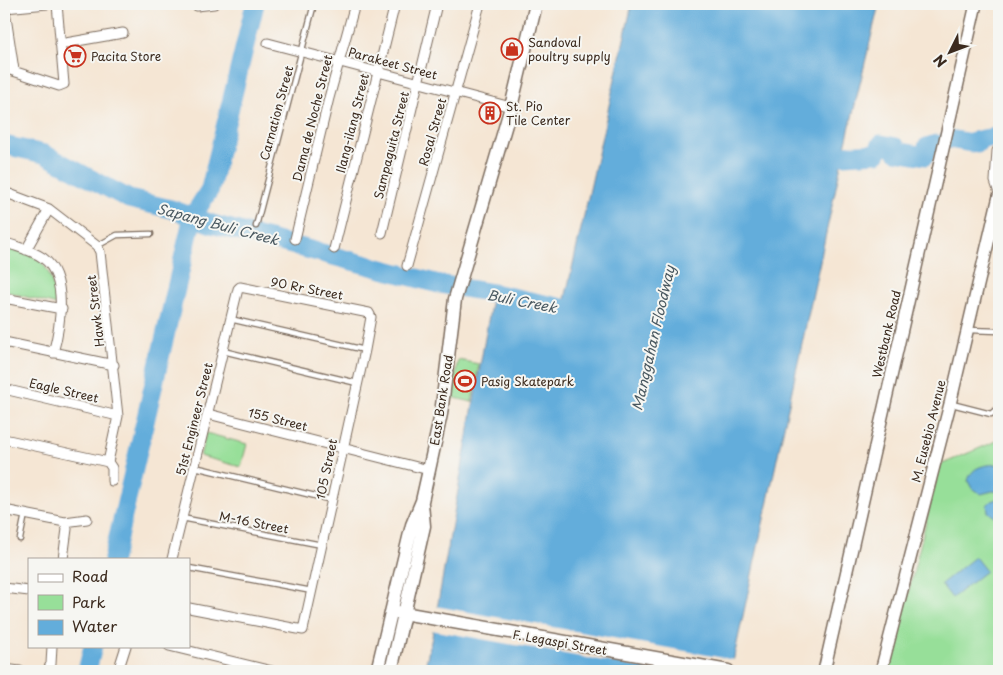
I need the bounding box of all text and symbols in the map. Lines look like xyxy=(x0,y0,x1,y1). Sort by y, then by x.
north arrow xyxy=(926,28,976,78)
place label: Sandoval poultry supply xyxy=(528,33,611,65)
shop icon: Sandoval poultry supply xyxy=(500,37,524,61)
street label: Parakeet Street xyxy=(347,42,440,84)
supermarket icon: Pacita Store xyxy=(63,44,87,68)
place label: Pacita Store xyxy=(91,47,161,65)
text: N xyxy=(928,50,951,72)
street label: Dama de Noche Street xyxy=(288,53,337,183)
street label: Carnation Street xyxy=(255,63,297,162)
street label: Ilang-ilang Street xyxy=(331,71,373,175)
street label: Sampaguita Street xyxy=(369,89,413,201)
street label: Rosal Street xyxy=(414,95,450,168)
place label: St. Pio Tile Center xyxy=(506,97,571,129)
building icon: St. Pio Tile Center xyxy=(478,101,502,125)
water label: Sapang Buli Creek xyxy=(155,198,283,251)
water label: Manggahan Floodway xyxy=(626,262,680,413)
street label: 90 Rr Street xyxy=(269,272,345,304)
street label: Hawk Street xyxy=(82,274,108,348)
water label: Buli Creek xyxy=(485,284,560,318)
street label: Westbank Road xyxy=(867,288,905,380)
street label: East Bank Road xyxy=(425,353,457,447)
street label: 51st Engineer Street xyxy=(171,361,217,477)
sports icon: Pasig Skatepark xyxy=(453,369,477,393)
place label: Pasig Skatepark xyxy=(481,372,574,390)
street label: Eagle Street xyxy=(27,373,101,407)
street label: M. Eusebio Avenue xyxy=(907,377,950,484)
street label: 155 Street xyxy=(246,403,310,435)
street label: 105 Street xyxy=(311,437,341,501)
street label: M-16 Street xyxy=(218,506,290,538)
legend xyxy=(28,558,190,648)
text: Road xyxy=(72,564,108,587)
text: Park xyxy=(72,590,106,613)
text: Water xyxy=(72,614,117,637)
street label: F. Legaspi Street xyxy=(511,625,609,659)

